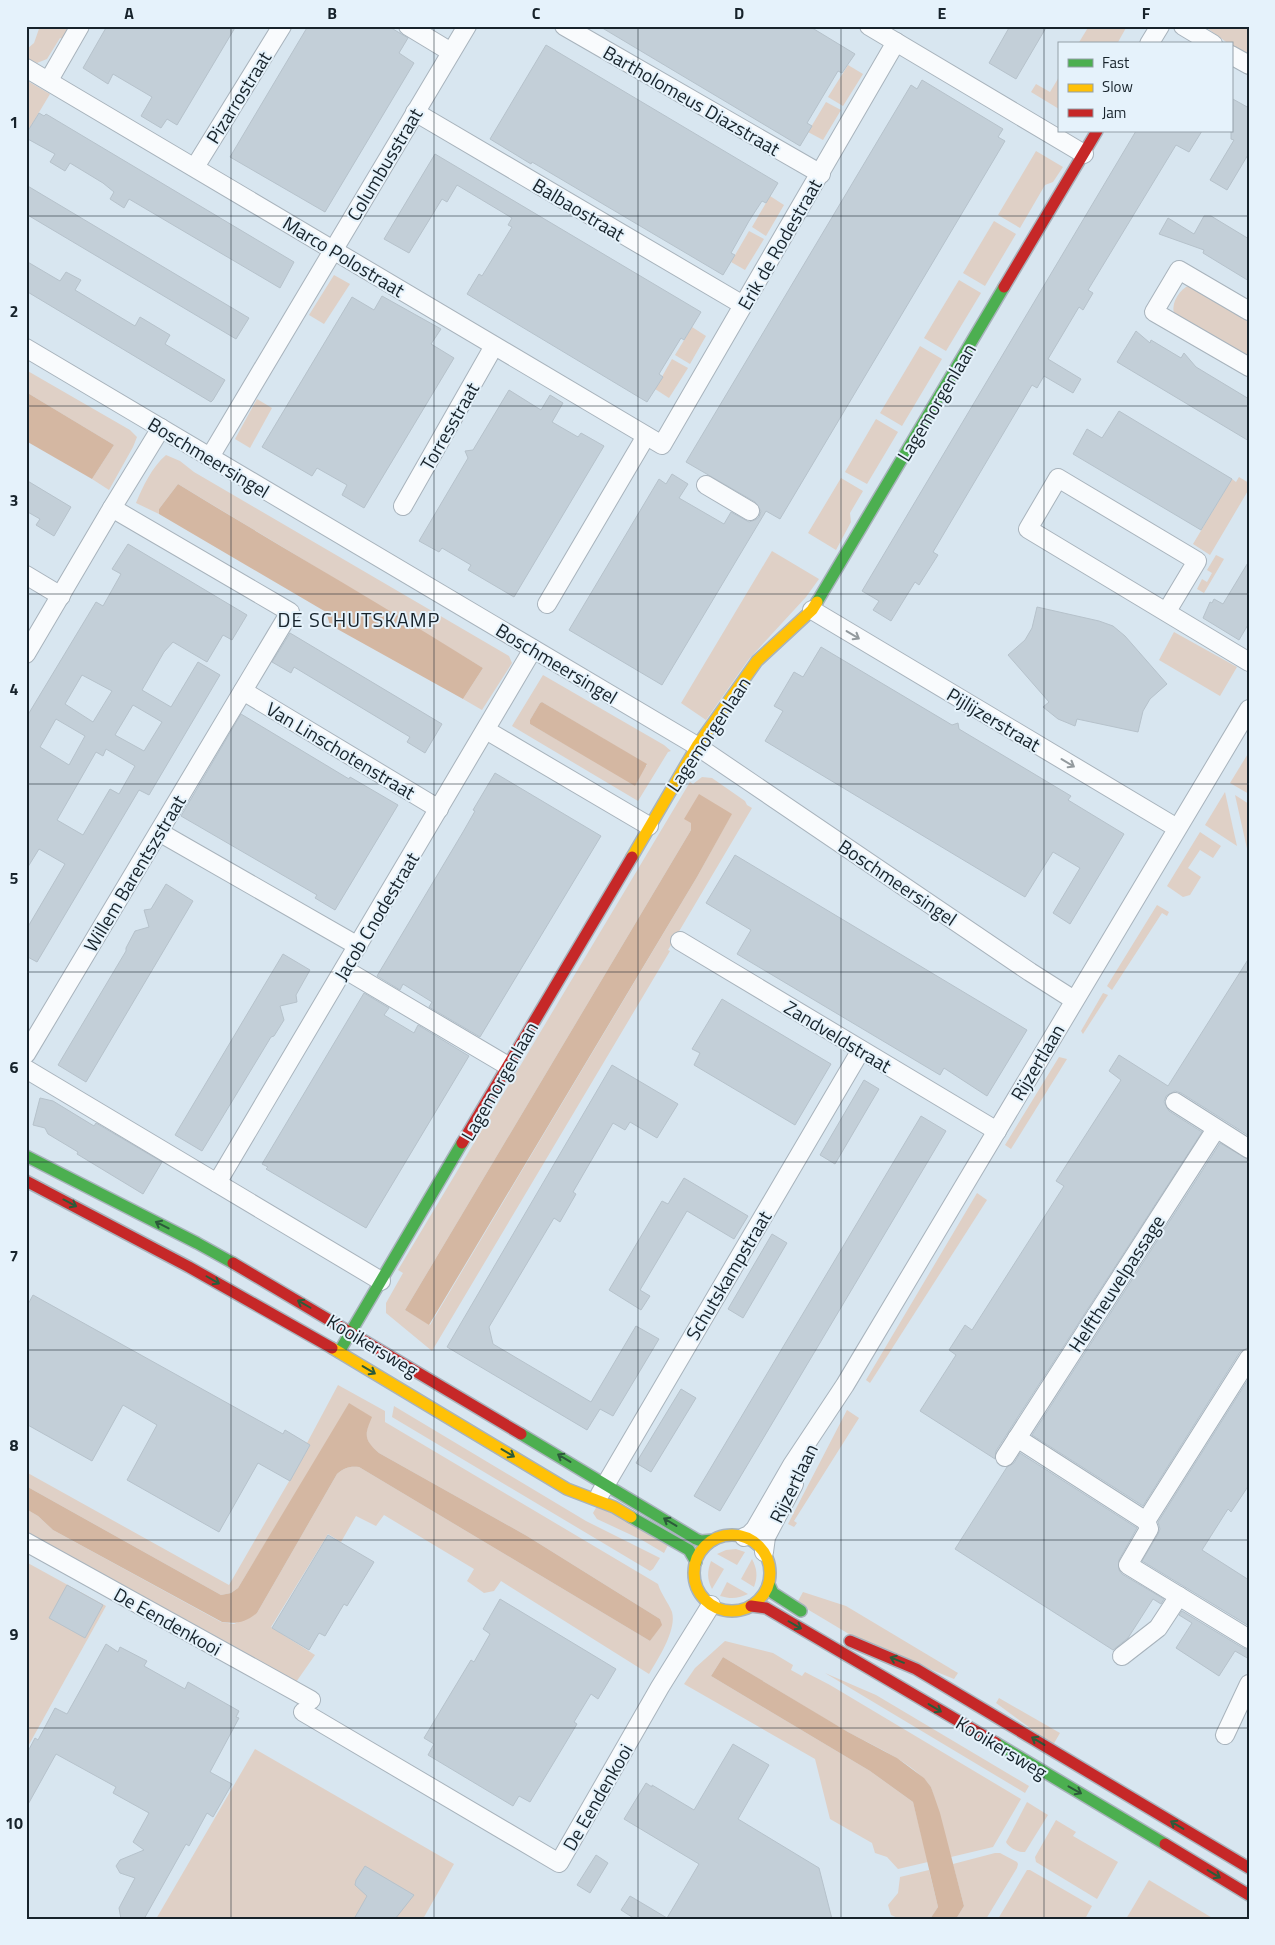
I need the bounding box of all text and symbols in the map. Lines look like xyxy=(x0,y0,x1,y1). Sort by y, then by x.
text: A xyxy=(124,1,134,25)
text: B xyxy=(327,1,337,25)
text: C xyxy=(532,1,541,25)
text: D xyxy=(734,1,744,25)
text: E xyxy=(938,1,947,25)
text: F xyxy=(1142,1,1151,25)
street label: Bartholomeus Diazstraat xyxy=(598,37,786,163)
legend xyxy=(1058,42,1232,132)
street label: Pizarrostraat xyxy=(198,45,278,149)
text: Fast xyxy=(1102,51,1130,74)
text: Slow xyxy=(1102,75,1133,98)
text: Jam xyxy=(1102,101,1126,124)
street label: Columbusstraat xyxy=(339,102,429,226)
text: 1 xyxy=(10,110,18,134)
street label: Balbaostraat xyxy=(527,170,631,248)
street label: Erik de Rodestraat xyxy=(730,173,829,315)
street label: Marco Polostraat xyxy=(278,208,411,304)
text: 2 xyxy=(10,299,18,323)
street label: Lagemorgenlaan xyxy=(889,337,983,467)
street label: Torresstraat xyxy=(412,376,486,475)
street label: Boschmeersingel xyxy=(143,409,275,505)
text: 3 xyxy=(10,488,18,512)
district label: DE SCHUTSKAMP xyxy=(278,604,440,635)
street label: Boschmeersingel xyxy=(491,615,623,711)
one-way arrow xyxy=(846,630,860,640)
street label: Lagemorgenlaan xyxy=(659,671,757,797)
text: 4 xyxy=(10,677,19,701)
street label: Pijlijzerstraat xyxy=(942,680,1047,759)
street label: Van Linschotenstraat xyxy=(261,694,421,806)
one-way arrow xyxy=(1061,758,1075,768)
street label: Willem Barentszstraat xyxy=(76,789,193,957)
street label: Boschmeersingel xyxy=(833,831,963,933)
street label: Jacob Cnodestraat xyxy=(326,846,426,986)
text: 5 xyxy=(10,866,19,890)
street label: Zandveldstraat xyxy=(779,992,897,1080)
street label: Lagemorgenlaan xyxy=(453,1016,545,1146)
street label: Rijzertlaan xyxy=(1003,1018,1071,1106)
text: 6 xyxy=(10,1055,19,1079)
one-way arrow xyxy=(62,1198,77,1208)
street label: Schutskampstraat xyxy=(678,1204,778,1345)
street label: Helftheuvelpassage xyxy=(1061,1209,1171,1357)
one-way arrow xyxy=(154,1220,169,1230)
text: 7 xyxy=(10,1244,18,1268)
one-way arrow xyxy=(205,1276,219,1286)
one-way arrow xyxy=(297,1299,311,1309)
street label: Kooikersweg xyxy=(322,1306,425,1384)
one-way arrow xyxy=(361,1365,375,1375)
text: 8 xyxy=(10,1433,19,1457)
street label: Rijzertlaan xyxy=(761,1438,825,1528)
one-way arrow xyxy=(501,1449,515,1459)
one-way arrow xyxy=(558,1453,572,1463)
one-way arrow xyxy=(663,1517,677,1527)
street label: De Eendenkooi xyxy=(109,1579,227,1663)
one-way arrow xyxy=(788,1620,802,1630)
text: 9 xyxy=(10,1622,19,1646)
one-way arrow xyxy=(890,1655,905,1665)
one-way arrow xyxy=(928,1703,942,1713)
street label: Kooikersweg xyxy=(951,1708,1054,1786)
one-way arrow xyxy=(1031,1736,1045,1746)
street label: De Eendenkooi xyxy=(555,1738,639,1856)
one-way arrow xyxy=(1068,1785,1083,1795)
text: 10 xyxy=(5,1811,23,1835)
one-way arrow xyxy=(1170,1820,1184,1830)
one-way arrow xyxy=(1207,1870,1221,1880)

